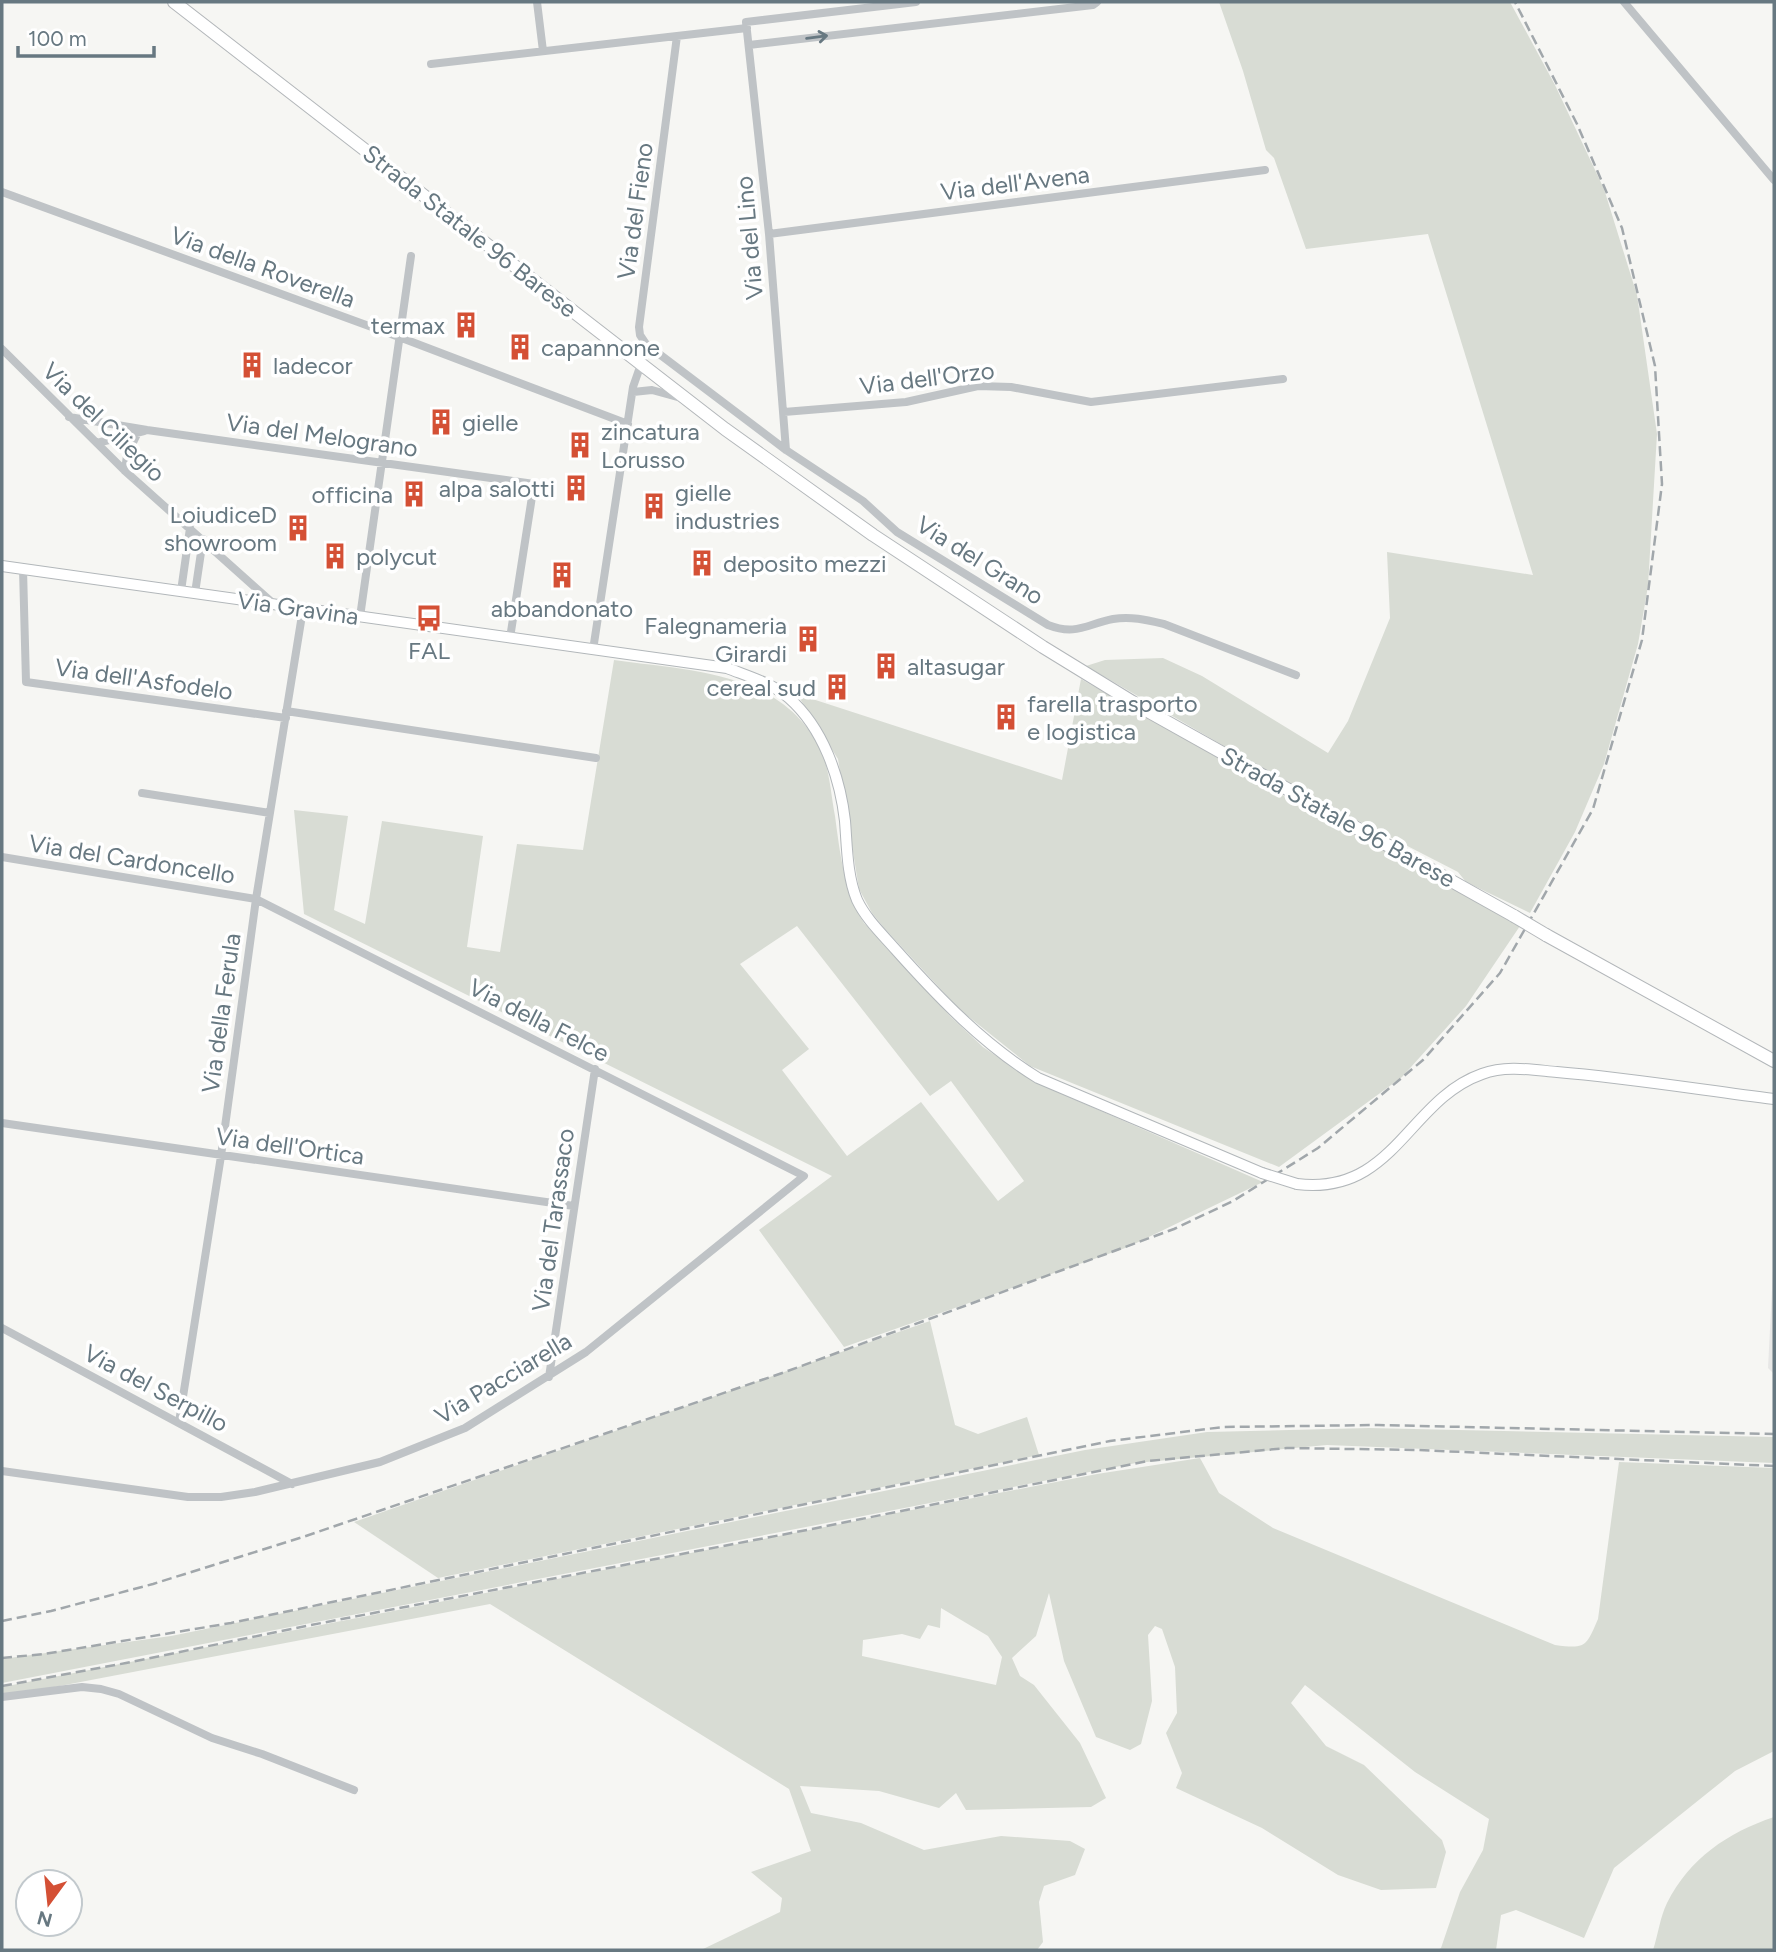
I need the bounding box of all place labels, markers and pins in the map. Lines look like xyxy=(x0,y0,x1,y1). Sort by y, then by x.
building icon: termax xyxy=(451,310,481,340)
place label: termax xyxy=(371,311,446,340)
building icon: capannone xyxy=(505,332,535,362)
place label: capannone xyxy=(541,333,660,362)
building icon: ladecor xyxy=(237,350,267,380)
place label: ladecor xyxy=(273,351,353,380)
building icon: gielle xyxy=(426,407,456,437)
place label: gielle xyxy=(462,408,518,437)
place label: zincatura Lorusso xyxy=(601,417,700,474)
building icon: zincatura Lorusso xyxy=(565,430,595,460)
building icon: alpa salotti xyxy=(561,473,591,503)
place label: alpa salotti xyxy=(439,474,555,503)
place label: gielle industries xyxy=(675,478,780,535)
building icon: officina xyxy=(399,479,429,509)
place label: officina xyxy=(312,480,393,509)
building icon: gielle industries xyxy=(639,491,669,521)
place label: LoiudiceD showroom xyxy=(164,500,277,557)
building icon: LoiudiceD showroom xyxy=(283,513,313,543)
building icon: polycut xyxy=(320,541,350,571)
place label: polycut xyxy=(356,542,437,571)
building icon: deposito mezzi xyxy=(687,548,717,578)
place label: deposito mezzi xyxy=(723,549,887,578)
building icon: abbandonato xyxy=(547,560,577,590)
place label: abbandonato xyxy=(491,594,633,623)
bus stop icon: FAL xyxy=(414,603,444,633)
place label: Falegnameria Girardi xyxy=(644,611,787,668)
building icon: Falegnameria Girardi xyxy=(793,624,823,654)
place label: FAL xyxy=(408,636,450,665)
building icon: altasugar xyxy=(871,651,901,681)
place label: altasugar xyxy=(907,652,1005,681)
building icon: cereal sud xyxy=(822,672,852,702)
place label: cereal sud xyxy=(707,673,816,702)
place label: farella trasporto e logistica xyxy=(1027,689,1198,746)
building icon: farella trasporto e logistica xyxy=(991,702,1021,732)

